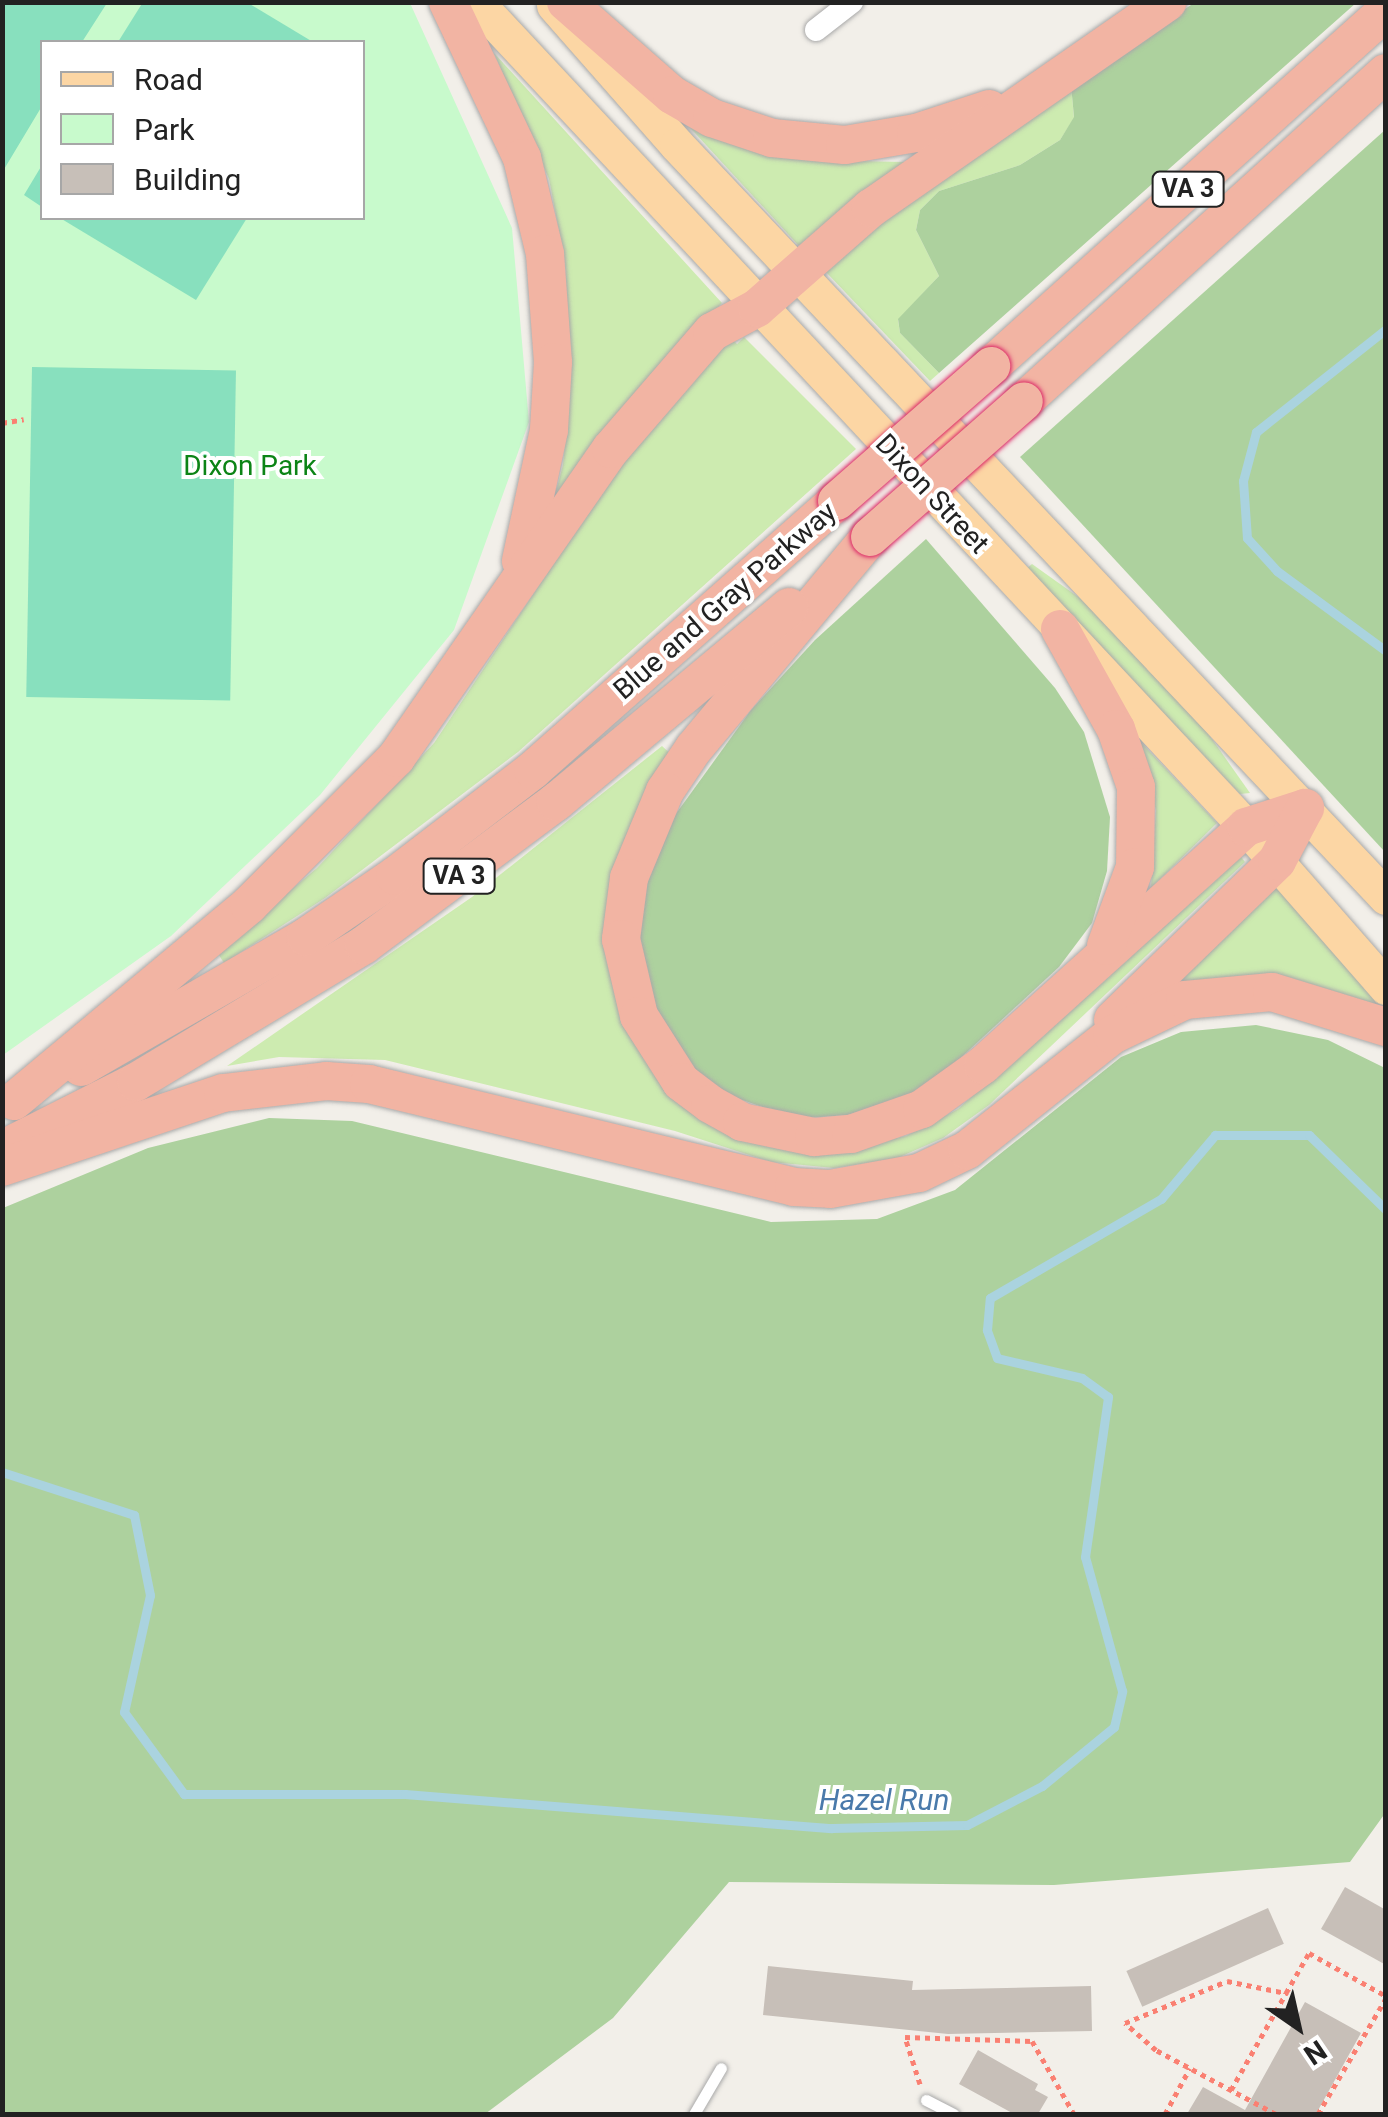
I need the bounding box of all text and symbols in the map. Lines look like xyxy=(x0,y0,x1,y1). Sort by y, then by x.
legend xyxy=(40,40,365,220)
text: Road xyxy=(134,62,203,97)
text: Park xyxy=(134,112,194,147)
text: Building xyxy=(134,162,241,197)
road number: VA 3 xyxy=(1150,169,1226,209)
street label: Dixon Street xyxy=(868,427,996,561)
park label: Dixon Park xyxy=(183,449,317,483)
street label: Blue and Gray Parkway xyxy=(607,495,843,707)
road number: VA 3 xyxy=(422,856,496,896)
water label: Hazel Run xyxy=(819,1782,949,1818)
north arrow xyxy=(1248,1977,1348,2077)
text: N xyxy=(1298,2033,1332,2071)

